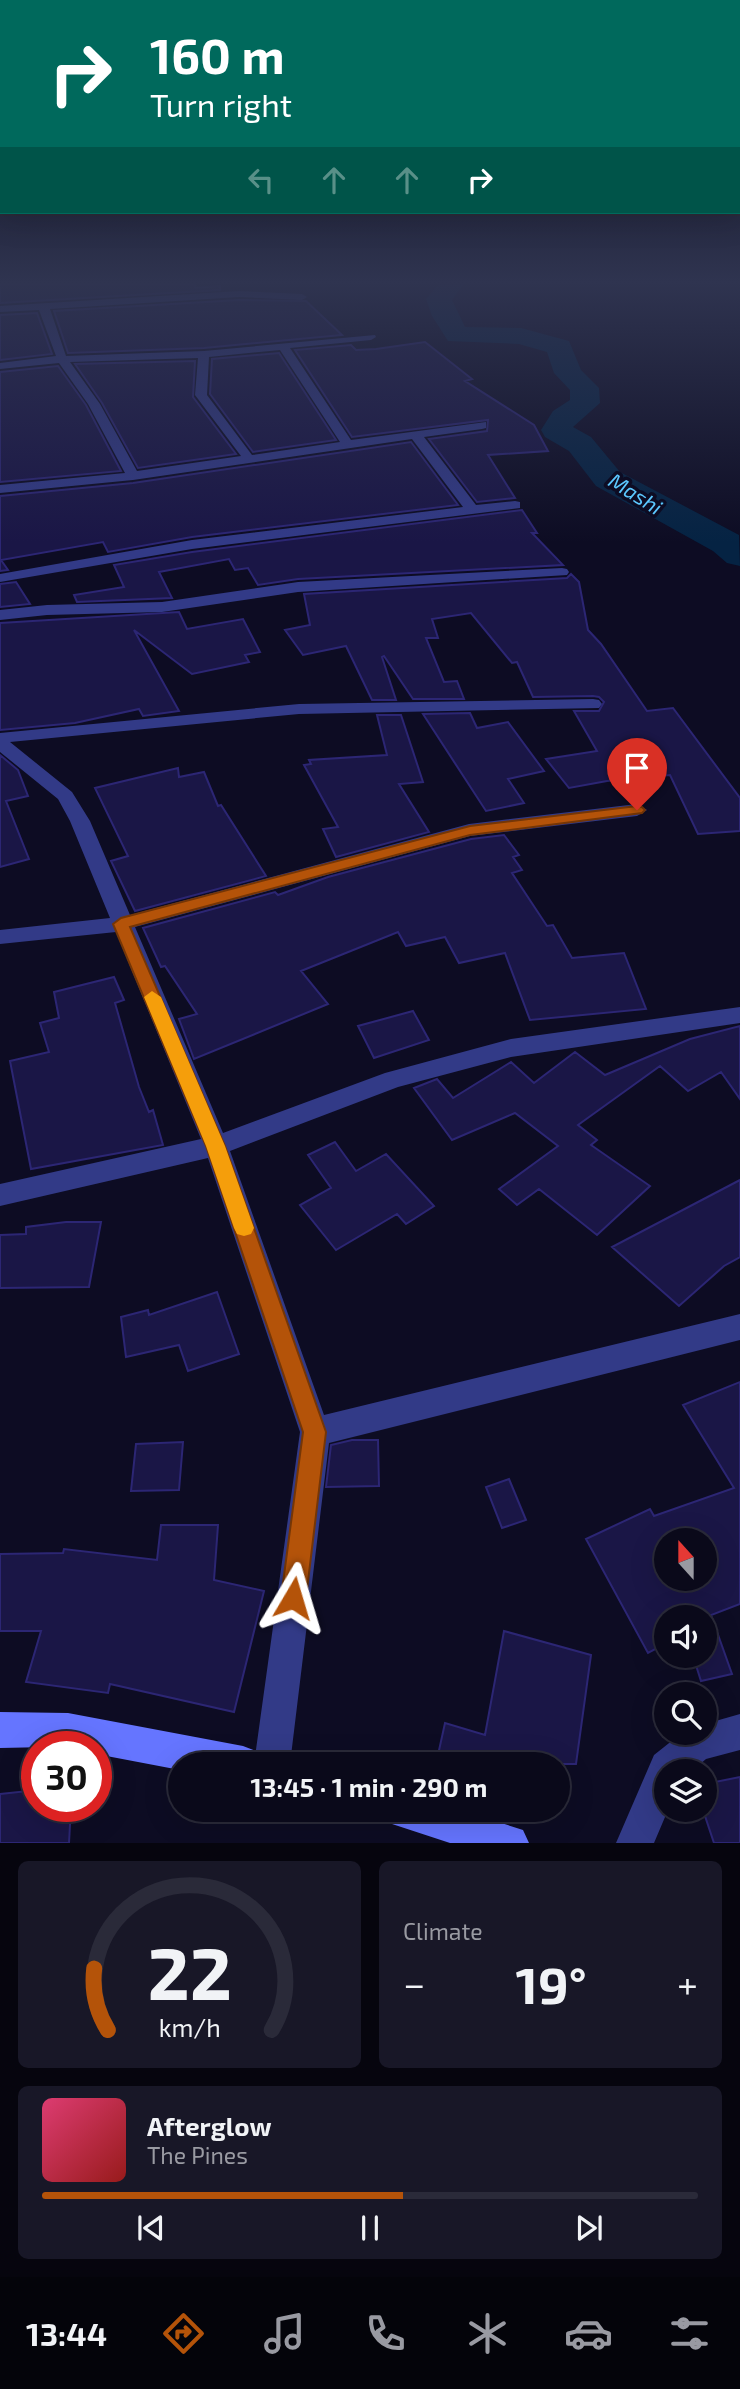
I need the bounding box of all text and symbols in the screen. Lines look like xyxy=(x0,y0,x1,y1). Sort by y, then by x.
text: 160 m xyxy=(150,25,285,84)
icon: right xyxy=(35,28,126,119)
text: Turn right xyxy=(150,85,292,123)
icon: left xyxy=(242,161,280,199)
icon: ahead xyxy=(315,161,353,199)
icon: ahead xyxy=(388,161,426,199)
icon: right xyxy=(461,161,499,199)
water label: Mashi xyxy=(605,467,667,519)
pin xyxy=(607,738,667,810)
icon: arrive xyxy=(618,749,656,787)
north arrow xyxy=(654,1528,718,1591)
map controls xyxy=(654,1528,717,1822)
position arrow xyxy=(256,1561,330,1635)
button: sound xyxy=(654,1605,717,1668)
button: search xyxy=(654,1682,717,1745)
speed limit sign: 30 xyxy=(21,1731,112,1822)
button: layers xyxy=(654,1759,717,1822)
text: 13:45 · 1 min · 290 m xyxy=(250,1771,488,1802)
text: Climate xyxy=(403,1917,483,1945)
text: 22 xyxy=(147,1928,232,2016)
text: 19° xyxy=(516,1952,587,2014)
text: − xyxy=(403,1960,425,2006)
text: + xyxy=(677,1960,698,2006)
text: km/h xyxy=(158,2012,221,2042)
text: Afterglow xyxy=(147,2110,272,2141)
text: The Pines xyxy=(147,2141,248,2169)
icon: previous xyxy=(132,2209,170,2247)
icon: pause xyxy=(351,2209,389,2247)
icon: next xyxy=(570,2209,608,2247)
icon: directions xyxy=(159,2309,208,2358)
icon: music xyxy=(260,2309,309,2358)
icon: phone xyxy=(361,2309,410,2358)
icon: climate xyxy=(463,2309,512,2358)
icon: car xyxy=(564,2309,613,2358)
icon: filters xyxy=(665,2309,714,2358)
text: 13:44 xyxy=(26,2314,107,2352)

